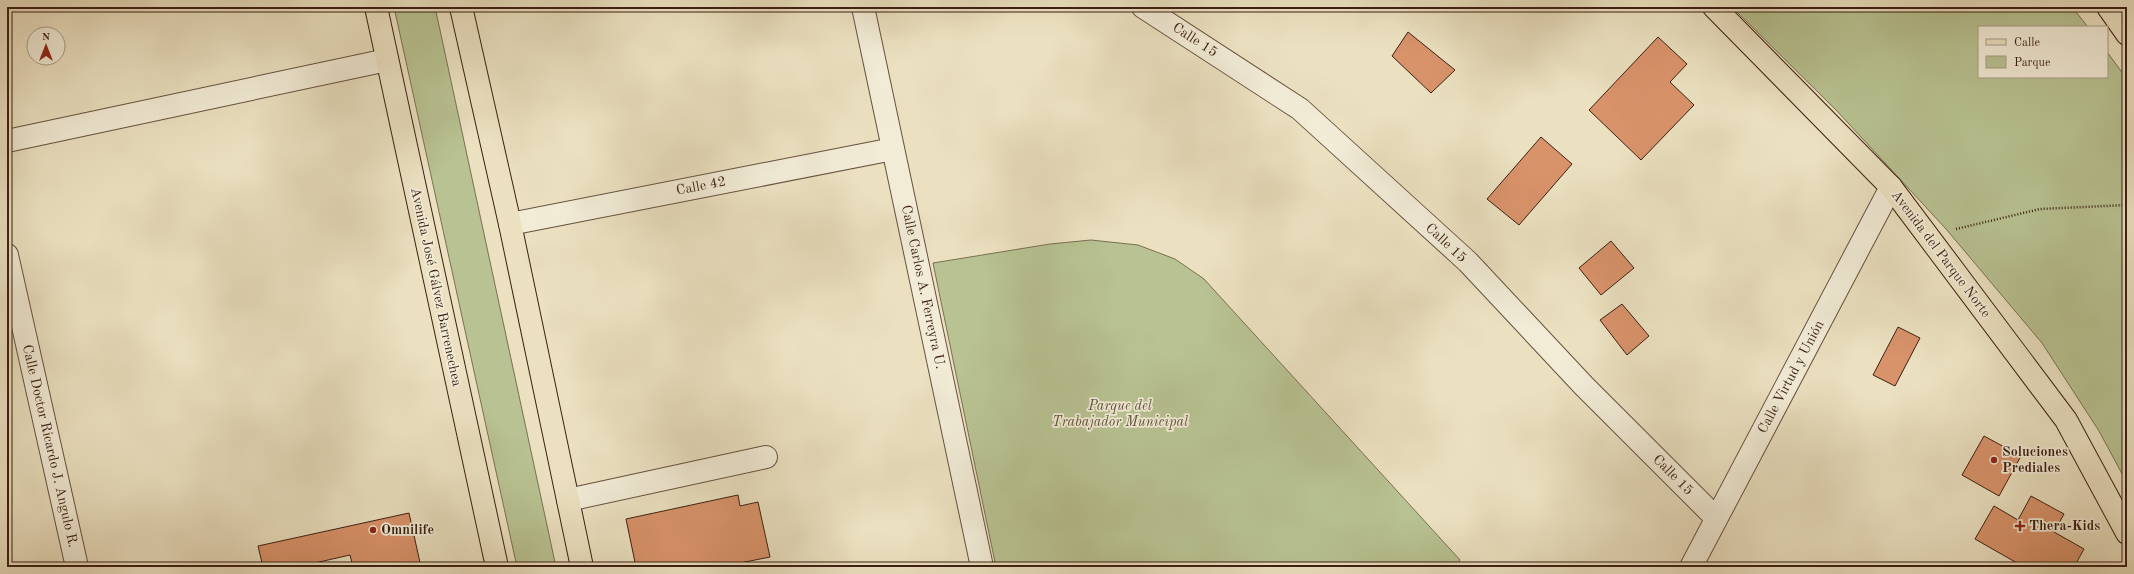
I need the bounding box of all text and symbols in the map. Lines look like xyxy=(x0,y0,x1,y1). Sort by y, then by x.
street label: Calle 15 xyxy=(1170,20,1220,60)
north arrow xyxy=(26,26,66,66)
legend xyxy=(1978,26,2108,78)
text: N xyxy=(42,32,51,43)
text: Calle xyxy=(2014,37,2040,49)
text: Parque xyxy=(2014,57,2051,69)
street label: Calle 42 xyxy=(675,174,727,198)
street label: Avenida José Gálvez Barrenechea xyxy=(408,186,464,388)
street label: Avenida del Parque Norte xyxy=(1889,188,1993,320)
street label: Calle Carlos A. Ferreyra U. xyxy=(899,204,947,370)
street label: Calle 15 xyxy=(1423,221,1469,265)
street label: Calle Virtud y Unión xyxy=(1755,318,1827,436)
street label: Calle Doctor Ricardo J. Angulo R. xyxy=(20,343,80,549)
park label: Parque del Trabajador Municipal xyxy=(1052,399,1188,430)
place label: Soluciones Prediales xyxy=(2002,445,2068,475)
street label: Calle 15 xyxy=(1650,452,1696,498)
marker: Soluciones Prediales xyxy=(1989,455,1999,465)
place label: Thera-Kids xyxy=(2029,519,2100,533)
marker: Thera-Kids xyxy=(2014,520,2026,532)
place label: Omnilife xyxy=(381,523,434,537)
marker: Omnilife xyxy=(368,525,378,535)

